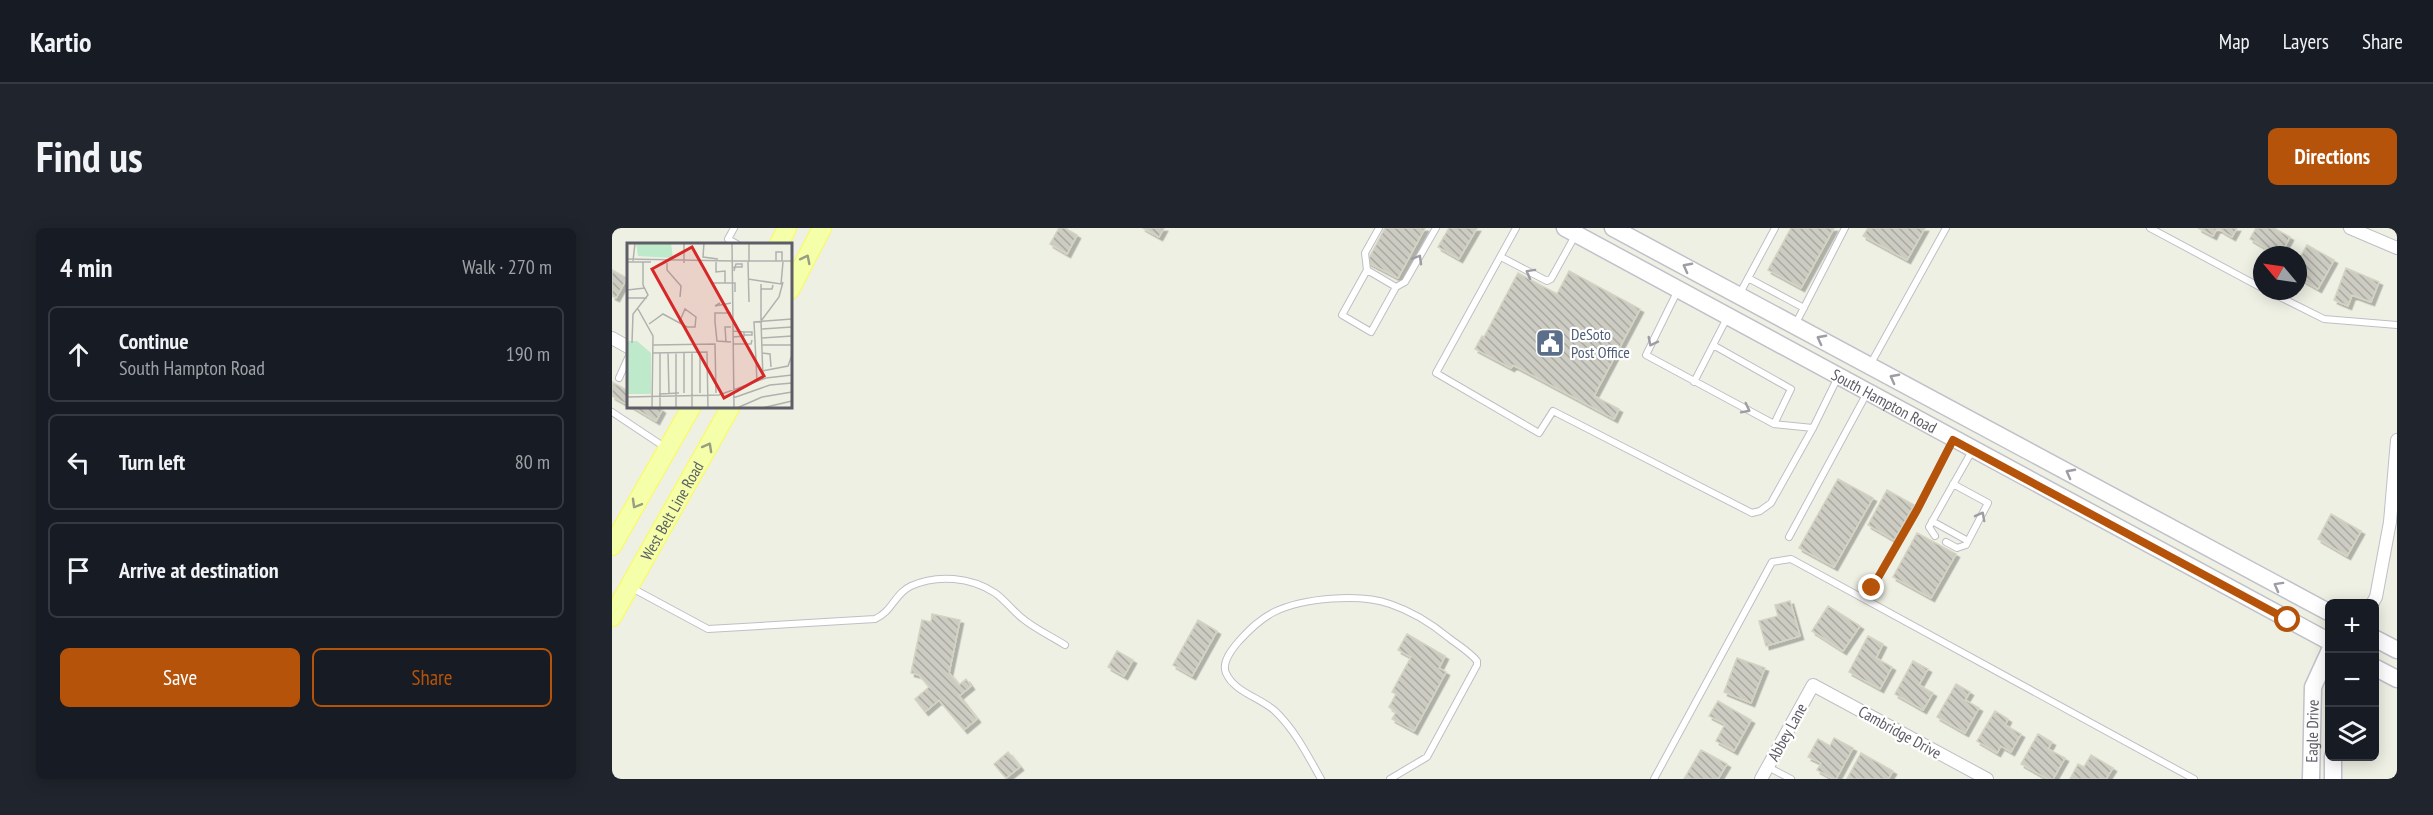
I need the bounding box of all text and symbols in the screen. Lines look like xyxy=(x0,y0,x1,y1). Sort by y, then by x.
text: Kartio xyxy=(30,23,92,60)
text: Map xyxy=(2219,28,2250,55)
text: Layers xyxy=(2283,28,2329,55)
text: Share xyxy=(2362,28,2403,55)
button: Directions xyxy=(2268,128,2397,185)
text: Find us xyxy=(36,129,143,184)
inset map xyxy=(627,243,792,408)
north arrow xyxy=(2253,246,2307,300)
text: 4 min xyxy=(60,251,113,284)
text: Walk · 270 m xyxy=(462,254,552,280)
one-way arrow xyxy=(799,254,810,265)
one-way arrow xyxy=(1411,255,1422,265)
one-way arrow xyxy=(1683,263,1693,274)
one-way arrow xyxy=(1525,269,1536,280)
place label: DeSoto Post Office xyxy=(1571,324,1630,362)
text: Continue xyxy=(119,327,189,355)
public building icon: DeSoto Post Office xyxy=(1534,327,1566,359)
one-way arrow xyxy=(1817,335,1828,347)
one-way arrow xyxy=(1648,336,1659,346)
icon: ahead xyxy=(62,338,95,371)
text: 190 m xyxy=(506,341,550,367)
text: South Hampton Road xyxy=(119,355,265,381)
street label: South Hampton Road xyxy=(1828,364,1940,437)
one-way arrow xyxy=(1890,374,1900,385)
one-way arrow xyxy=(1739,402,1750,413)
one-way arrow xyxy=(701,443,712,453)
icon: left xyxy=(62,446,95,479)
text: Turn left xyxy=(119,448,185,476)
text: 80 m xyxy=(515,449,550,475)
street label: West Belt Line Road xyxy=(636,458,708,564)
one-way arrow xyxy=(2065,469,2076,480)
one-way arrow xyxy=(632,498,644,508)
one-way arrow xyxy=(1974,512,1985,523)
icon: arrive xyxy=(62,554,95,587)
text: Arrive at destination xyxy=(119,556,279,584)
route end xyxy=(1858,574,1884,600)
one-way arrow xyxy=(2274,582,2284,593)
map controls xyxy=(2325,599,2379,761)
button: + xyxy=(2325,599,2379,653)
route start xyxy=(2274,606,2300,632)
button: Save xyxy=(60,648,300,707)
button: Share xyxy=(312,648,552,707)
button: − xyxy=(2325,653,2379,707)
street label: Eagle Drive xyxy=(2301,699,2323,763)
street label: Abbey Lane xyxy=(1763,700,1811,764)
street label: Cambridge Drive xyxy=(1855,701,1945,763)
button: layers xyxy=(2325,707,2379,761)

